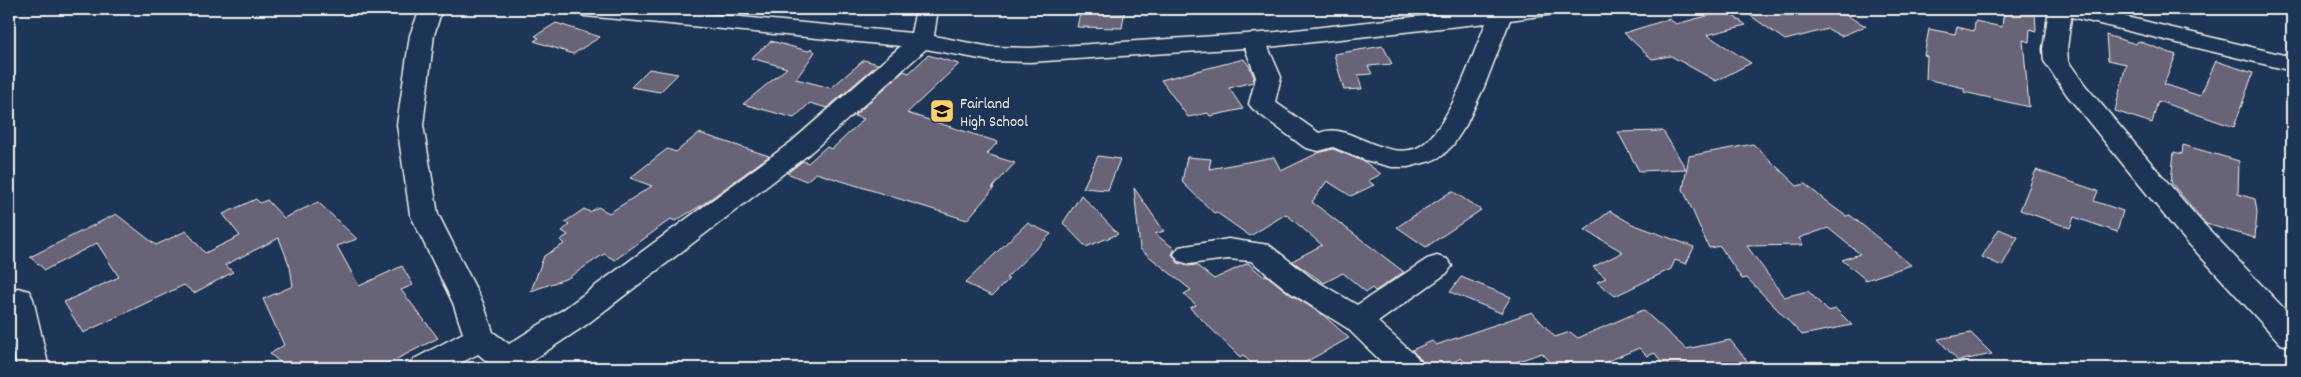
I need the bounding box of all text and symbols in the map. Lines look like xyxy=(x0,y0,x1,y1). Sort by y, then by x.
place label: Fairland High School xyxy=(960,93,1028,134)
school or university icon: Fairland High School xyxy=(929,98,955,124)

